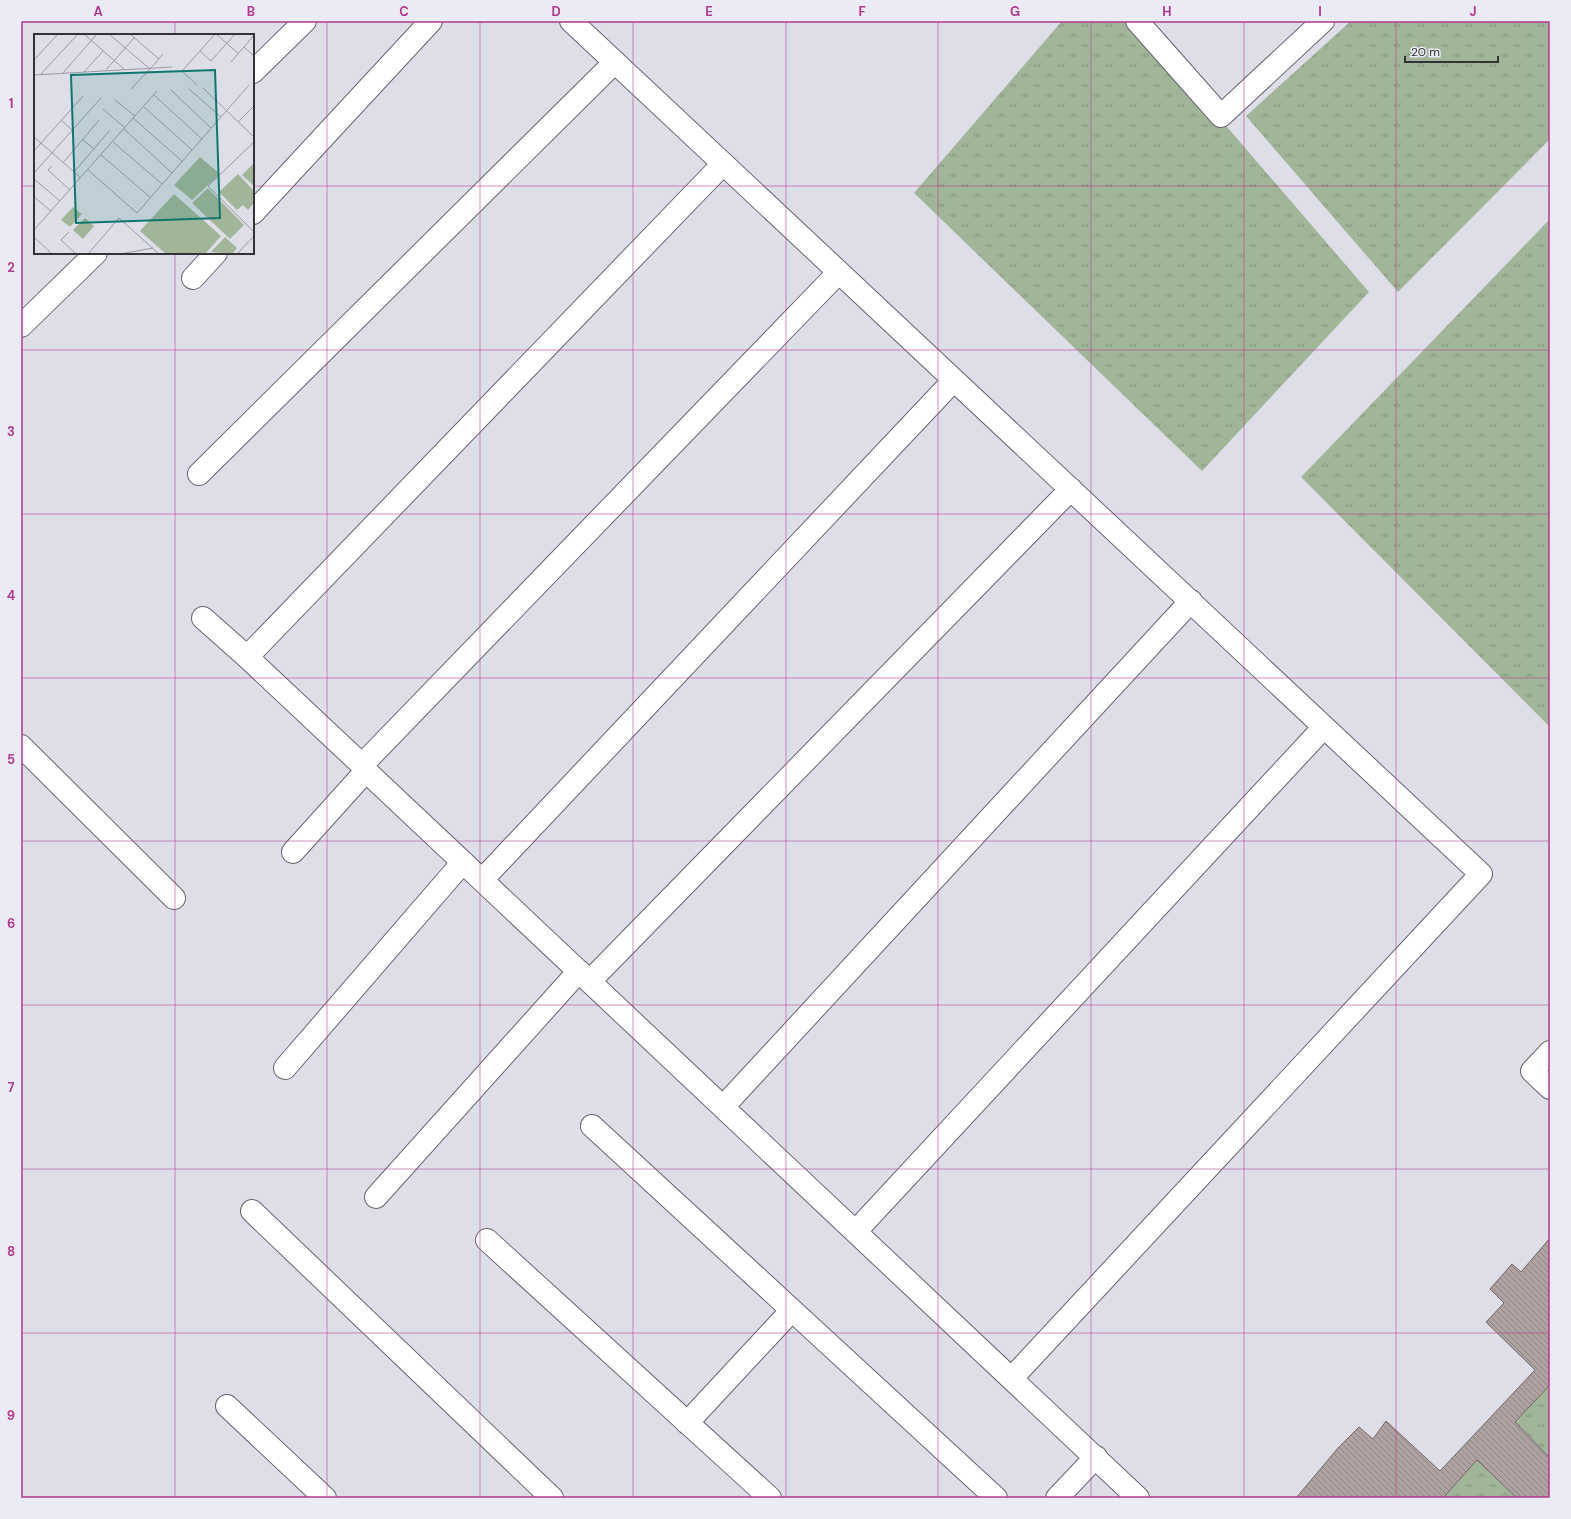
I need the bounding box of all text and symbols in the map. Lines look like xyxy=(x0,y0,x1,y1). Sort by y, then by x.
text: A xyxy=(93,3,103,20)
text: B xyxy=(247,3,255,20)
text: C xyxy=(399,3,409,20)
text: D xyxy=(551,3,561,20)
text: E xyxy=(705,3,713,20)
text: F xyxy=(858,3,866,20)
text: G xyxy=(1010,3,1020,20)
text: H xyxy=(1162,3,1172,20)
text: I xyxy=(1318,3,1322,20)
text: J xyxy=(1469,3,1477,20)
inset map xyxy=(34,34,254,254)
scale bar xyxy=(1405,38,1498,64)
text: 20 m xyxy=(1411,44,1440,60)
text: 1 xyxy=(9,95,13,112)
text: 2 xyxy=(7,259,15,276)
text: 3 xyxy=(7,423,15,440)
text: 4 xyxy=(7,587,15,604)
text: 5 xyxy=(7,751,15,768)
text: 6 xyxy=(7,915,15,932)
text: 7 xyxy=(8,1079,15,1096)
text: 8 xyxy=(7,1243,15,1260)
text: 9 xyxy=(7,1407,15,1424)

